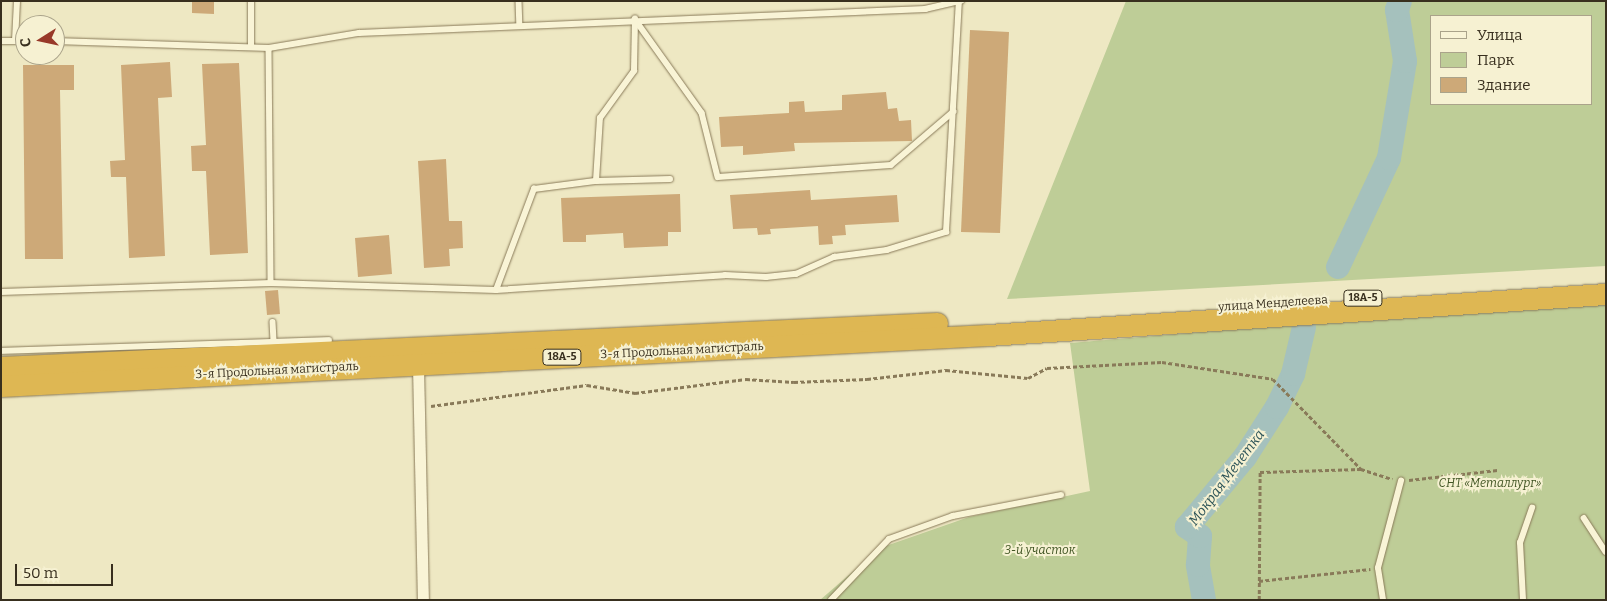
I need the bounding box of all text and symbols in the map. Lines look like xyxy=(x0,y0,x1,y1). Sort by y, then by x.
north arrow xyxy=(15,15,65,65)
legend xyxy=(1430,15,1592,105)
text: Улица xyxy=(1477,26,1523,44)
text: С xyxy=(17,37,35,48)
text: Парк xyxy=(1477,51,1514,69)
text: Здание xyxy=(1477,76,1531,94)
road number: 18А-5 xyxy=(1343,290,1383,306)
street label: улица Менделеева xyxy=(1218,293,1328,315)
street label: 3-я Продольная магистраль xyxy=(600,340,764,362)
road number: 18А-5 xyxy=(542,348,582,366)
street label: 3-я Продольная магистраль xyxy=(195,360,359,382)
water label: Мокрая Мечетка xyxy=(1186,427,1268,529)
park label: СНТ «Металлург» xyxy=(1439,477,1541,491)
park label: 3-й участок xyxy=(1005,544,1075,558)
scale bar xyxy=(18,554,115,586)
text: 50 m xyxy=(23,564,58,582)

